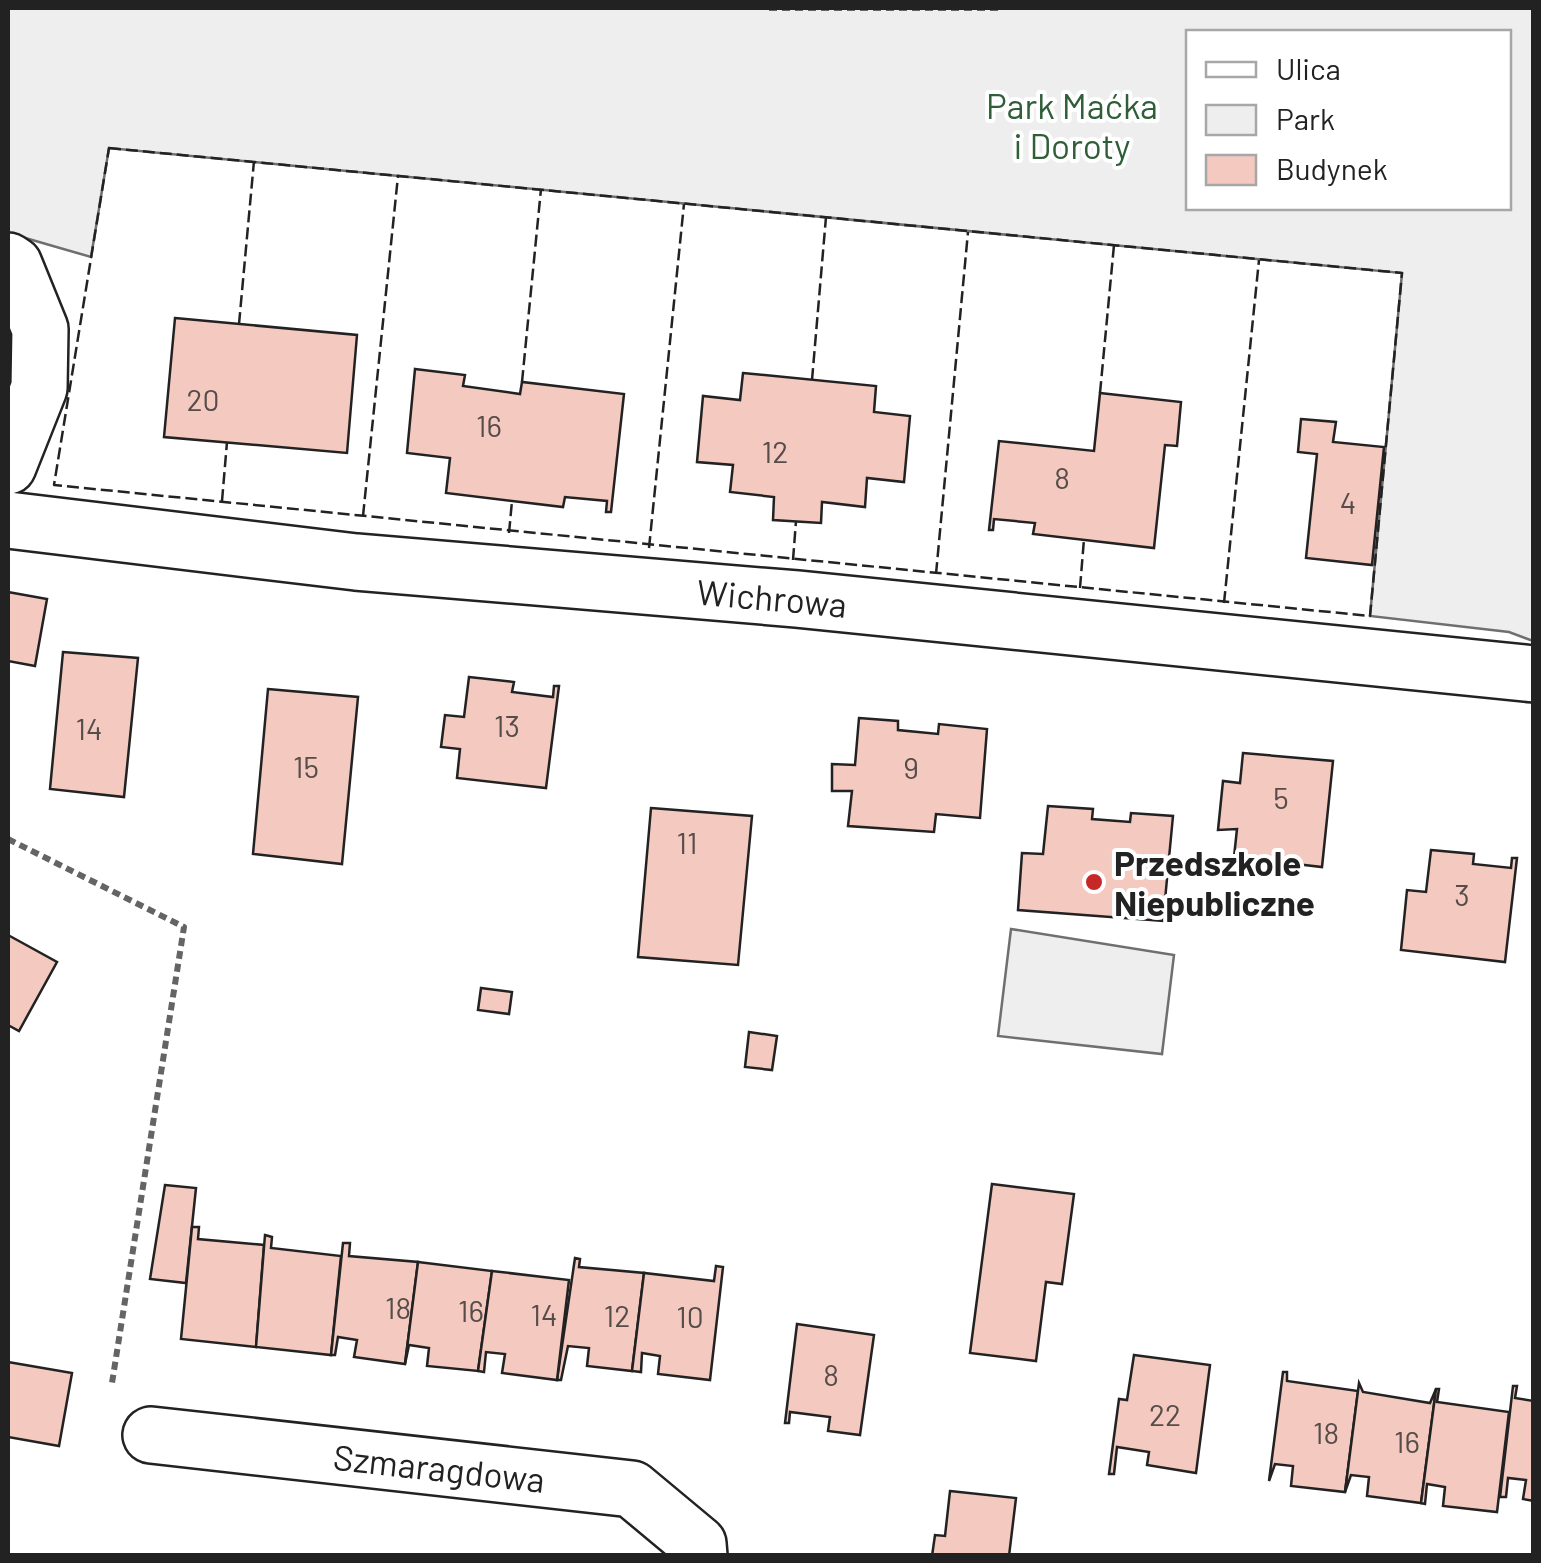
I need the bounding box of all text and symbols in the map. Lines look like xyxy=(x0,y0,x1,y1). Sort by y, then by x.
legend xyxy=(1186,30,1511,210)
text: Ulica xyxy=(1276,50,1341,86)
park label: Park Maćka i Doroty xyxy=(986,84,1158,166)
text: Park xyxy=(1276,100,1335,136)
text: Budynek xyxy=(1276,150,1388,186)
house number: 20 xyxy=(186,381,220,417)
house number: 16 xyxy=(476,407,502,443)
house number: 12 xyxy=(762,433,788,469)
house number: 8 xyxy=(1054,459,1070,495)
house number: 4 xyxy=(1340,484,1356,520)
street label: Wichrowa xyxy=(695,570,849,625)
house number: 13 xyxy=(494,707,520,743)
house number: 14 xyxy=(75,710,103,746)
house number: 15 xyxy=(293,748,319,784)
house number: 9 xyxy=(903,749,919,785)
house number: 5 xyxy=(1273,779,1289,815)
house number: 11 xyxy=(676,824,698,860)
place label: Przedszkole Niepubliczne xyxy=(1114,841,1315,923)
marker: Przedszkole Niepubliczne xyxy=(1083,871,1105,893)
house number: 3 xyxy=(1454,876,1470,912)
house number: 18 xyxy=(385,1289,411,1325)
house number: 16 xyxy=(458,1292,484,1328)
house number: 14 xyxy=(530,1296,558,1332)
house number: 12 xyxy=(604,1297,630,1333)
house number: 10 xyxy=(676,1298,704,1334)
house number: 8 xyxy=(823,1356,839,1392)
house number: 22 xyxy=(1149,1396,1181,1432)
house number: 18 xyxy=(1313,1414,1339,1450)
house number: 16 xyxy=(1394,1423,1420,1459)
street label: Szmaragdowa xyxy=(331,1435,547,1500)

